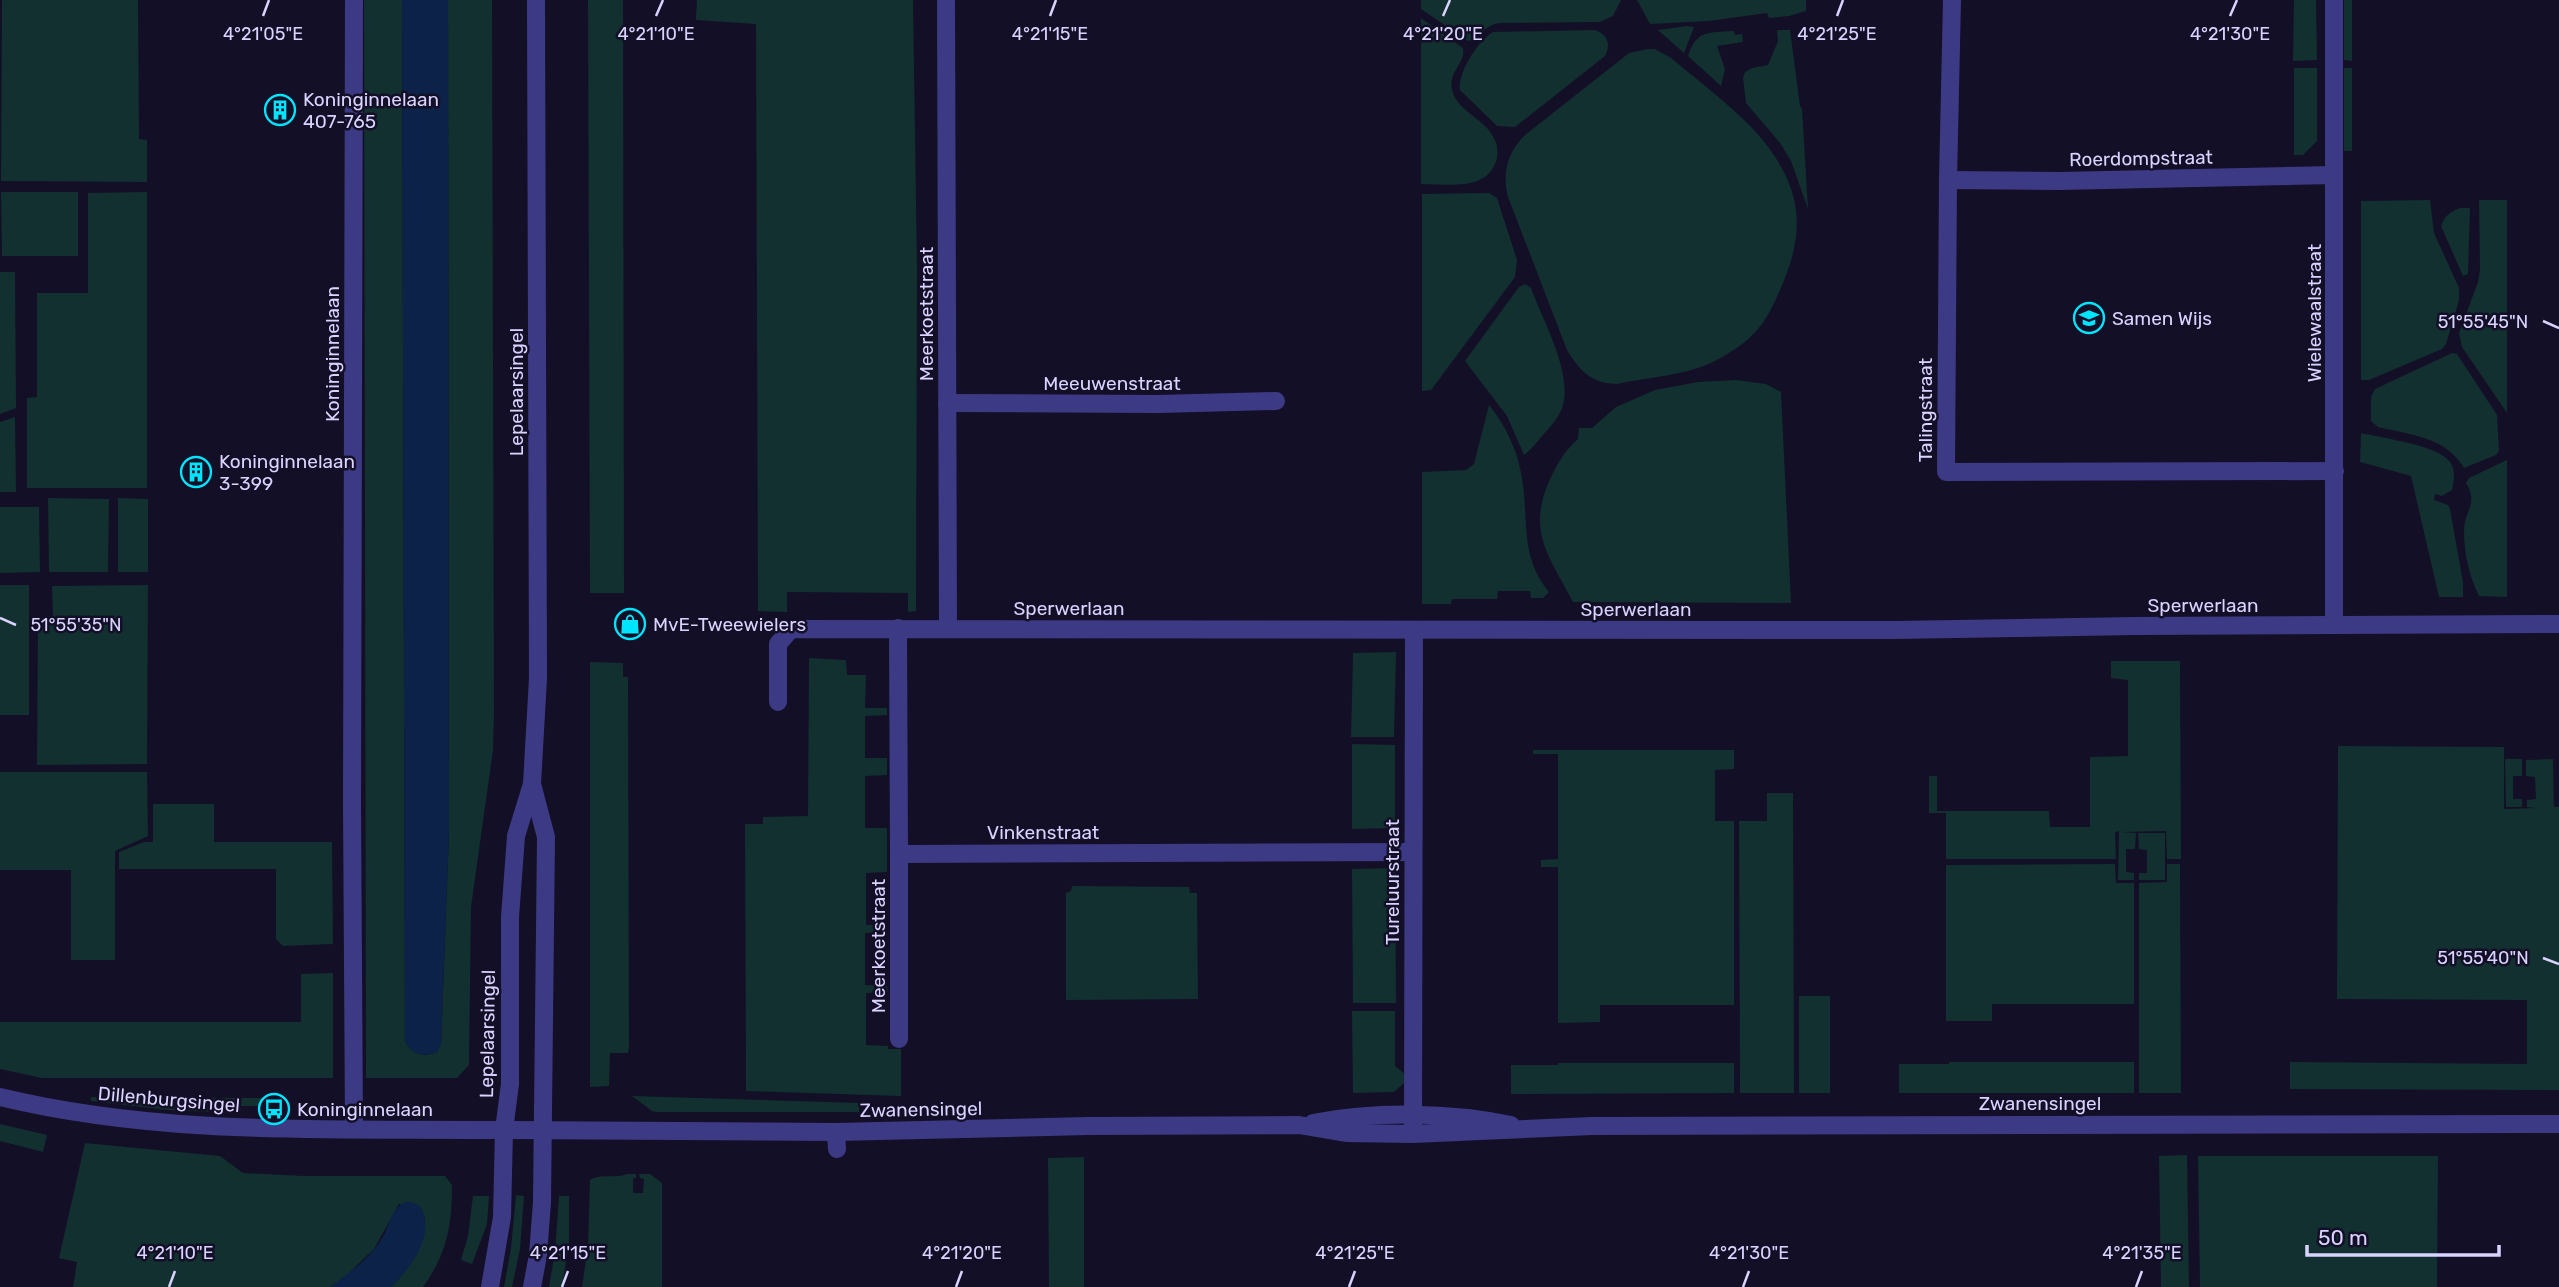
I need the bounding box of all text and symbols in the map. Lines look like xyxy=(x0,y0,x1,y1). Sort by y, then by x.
text: 4°21'05"E xyxy=(223,23,303,45)
text: 4°21'10"E xyxy=(617,23,695,45)
text: 4°21'15"E xyxy=(1012,23,1088,45)
text: 4°21'20"E xyxy=(1403,23,1483,45)
text: 4°21'25"E xyxy=(1797,23,1877,45)
text: 4°21'30"E xyxy=(2190,23,2270,45)
place label: Koninginnelaan 407-765 xyxy=(303,88,439,133)
building icon: Koninginnelaan 407-765 xyxy=(263,93,297,127)
street label: Roerdompstraat xyxy=(2069,146,2214,171)
street label: Wielewaalstraat xyxy=(2303,243,2326,382)
street label: Meerkoetstraat xyxy=(915,246,938,381)
street label: Koninginnelaan xyxy=(321,286,344,422)
school or university icon: Samen Wijs xyxy=(2072,301,2106,335)
place label: Samen Wijs xyxy=(2112,307,2212,330)
text: 51°55'45"N xyxy=(2438,311,2528,333)
street label: Lepelaarsingel xyxy=(505,328,528,456)
street label: Talingstraat xyxy=(1914,357,1937,462)
street label: Meeuwenstraat xyxy=(1043,372,1181,395)
place label: Koninginnelaan 3-399 xyxy=(219,450,355,495)
building icon: Koninginnelaan 3-399 xyxy=(179,455,213,489)
street label: Sperwerlaan xyxy=(2148,594,2258,617)
street label: Sperwerlaan xyxy=(1014,597,1124,620)
street label: Sperwerlaan xyxy=(1581,598,1691,621)
shop icon: MvE-Tweewielers xyxy=(613,607,647,641)
place label: MvE-Tweewielers xyxy=(653,613,806,636)
text: 51°55'35"N xyxy=(30,614,122,636)
street label: Tureluurstraat xyxy=(1381,819,1404,945)
street label: Vinkenstraat xyxy=(987,821,1100,844)
street label: Meerkoetstraat xyxy=(867,878,890,1013)
text: 51°55'40"N xyxy=(2437,947,2529,969)
street label: Lepelaarsingel xyxy=(475,970,500,1098)
street label: Dillenburgsingel xyxy=(97,1082,241,1117)
bus stop icon: Koninginnelaan xyxy=(257,1092,291,1126)
street label: Zwanensingel xyxy=(1979,1092,2101,1115)
street label: Zwanensingel xyxy=(860,1097,982,1122)
place label: Koninginnelaan xyxy=(297,1098,433,1121)
scale bar xyxy=(2307,1214,2500,1258)
text: 50 m xyxy=(2318,1225,2368,1250)
text: 4°21'10"E xyxy=(136,1242,214,1264)
text: 4°21'15"E xyxy=(530,1242,606,1264)
text: 4°21'20"E xyxy=(922,1242,1002,1264)
text: 4°21'25"E xyxy=(1315,1242,1395,1264)
text: 4°21'30"E xyxy=(1709,1242,1789,1264)
text: 4°21'35"E xyxy=(2102,1242,2182,1264)

